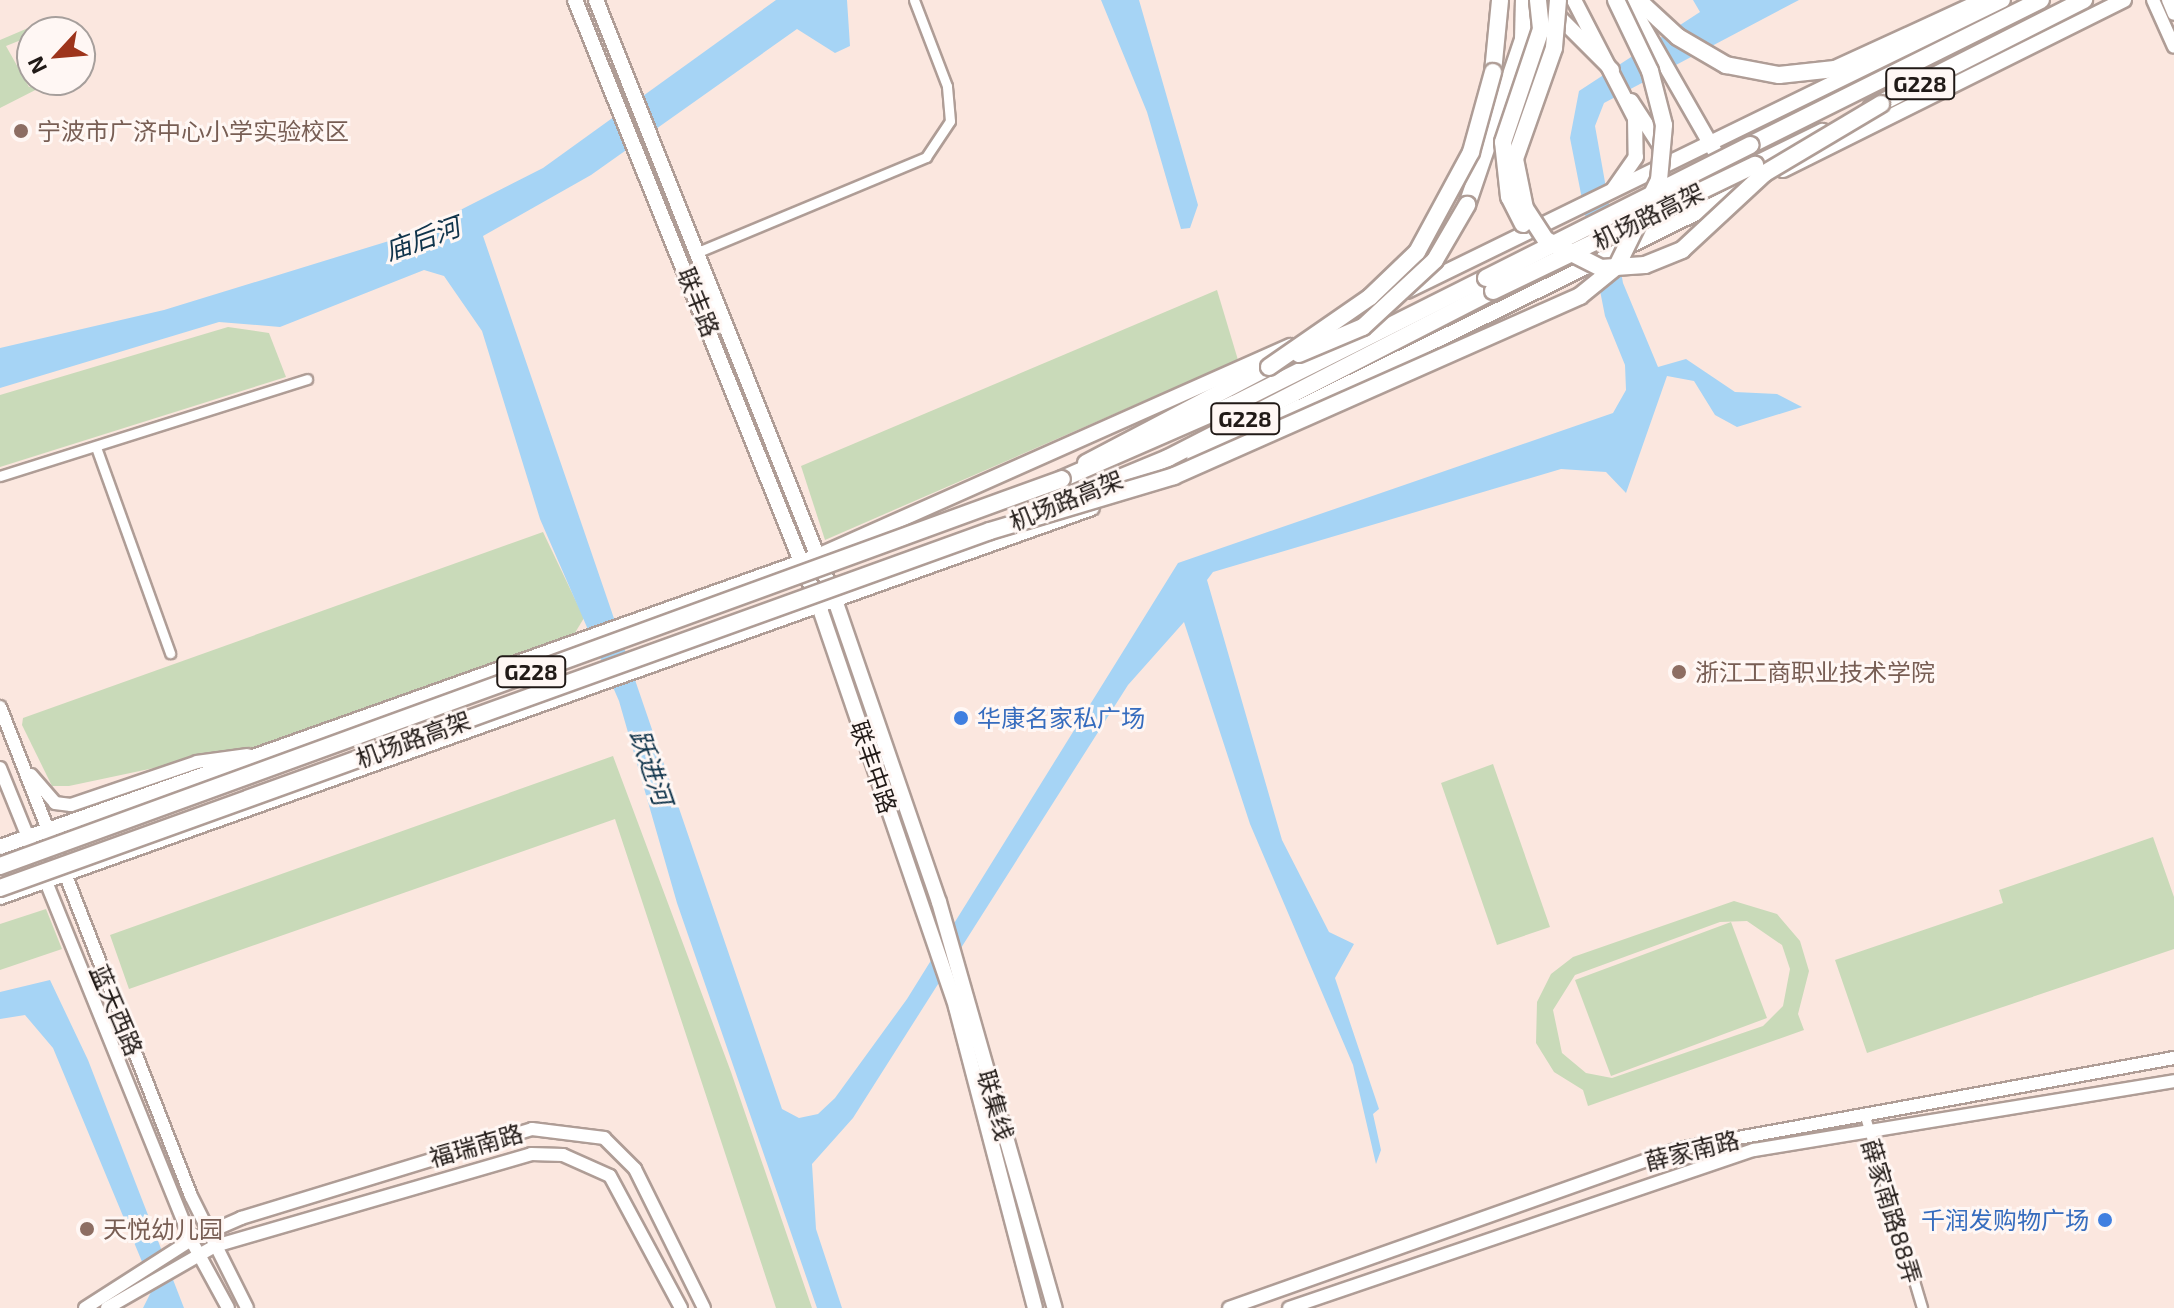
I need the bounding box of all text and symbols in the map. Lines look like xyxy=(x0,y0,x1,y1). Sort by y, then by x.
north arrow xyxy=(16,16,96,96)
text: N xyxy=(21,53,51,78)
road number: G228 xyxy=(1884,66,1956,102)
place label: 宁波市广济中心小学实验校区 xyxy=(37,117,349,145)
marker: 宁波市广济中心小学实验校区 xyxy=(12,122,30,140)
street label: 机场路高架 xyxy=(1588,177,1708,255)
water label: 庙后河 xyxy=(380,210,464,266)
street label: 联丰路 xyxy=(672,263,726,341)
road number: G228 xyxy=(1209,401,1281,437)
street label: 机场路高架 xyxy=(1005,464,1127,536)
road number: G228 xyxy=(495,654,567,690)
place label: 浙江工商职业技术学院 xyxy=(1695,658,1935,686)
marker: 浙江工商职业技术学院 xyxy=(1670,663,1688,681)
place label: 华康名家私广场 xyxy=(977,704,1145,732)
street label: 机场路高架 xyxy=(352,705,474,773)
marker: 华康名家私广场 xyxy=(952,709,970,727)
street label: 联丰中路 xyxy=(845,717,903,817)
water label: 跃进河 xyxy=(625,725,679,809)
street label: 蓝天西路 xyxy=(85,960,149,1060)
street label: 联集线 xyxy=(972,1066,1020,1144)
street label: 福瑞南路 xyxy=(426,1118,526,1172)
street label: 薛家南路 xyxy=(1642,1124,1742,1176)
street label: 薛家南路88弄 xyxy=(1856,1135,1928,1287)
place label: 千润发购物广场 xyxy=(1921,1206,2089,1234)
marker: 千润发购物广场 xyxy=(2096,1211,2114,1229)
place label: 天悦幼儿园 xyxy=(103,1215,223,1243)
marker: 天悦幼儿园 xyxy=(78,1220,96,1238)

